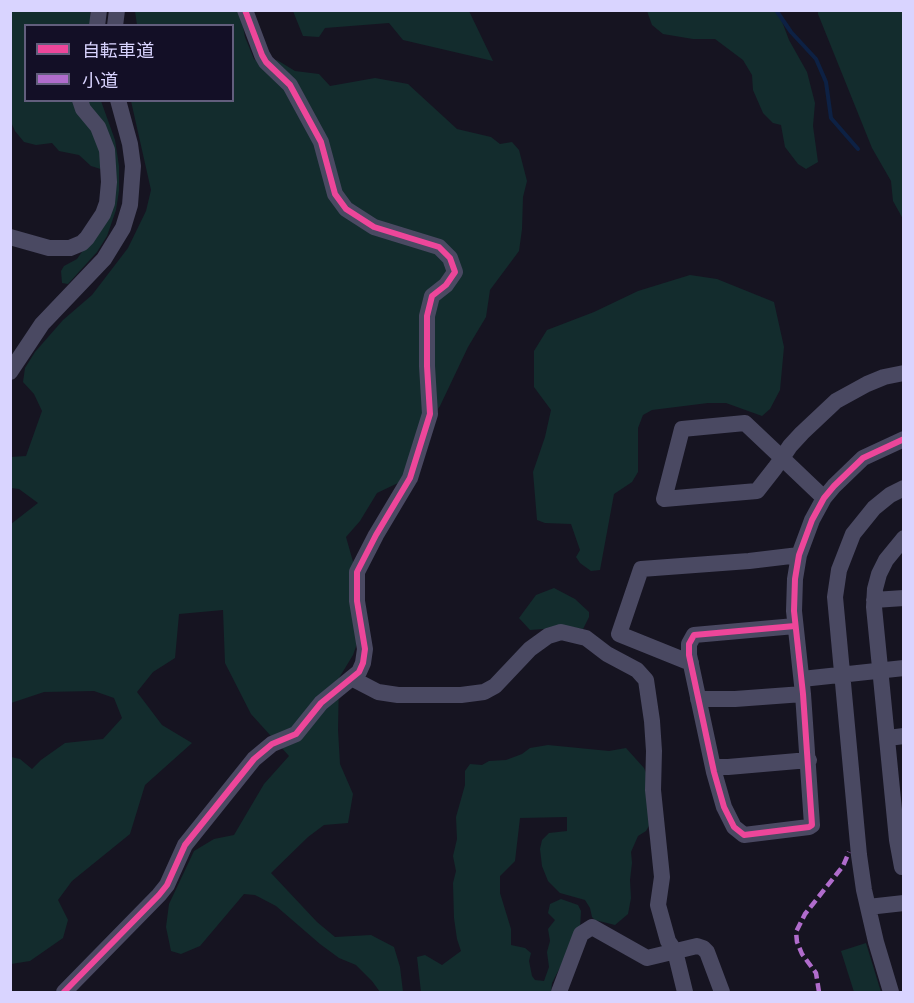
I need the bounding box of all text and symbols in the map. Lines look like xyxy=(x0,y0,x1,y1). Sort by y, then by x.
legend xyxy=(24,24,234,102)
text: 自転車道 xyxy=(82,38,154,62)
text: 小道 xyxy=(82,68,118,92)

